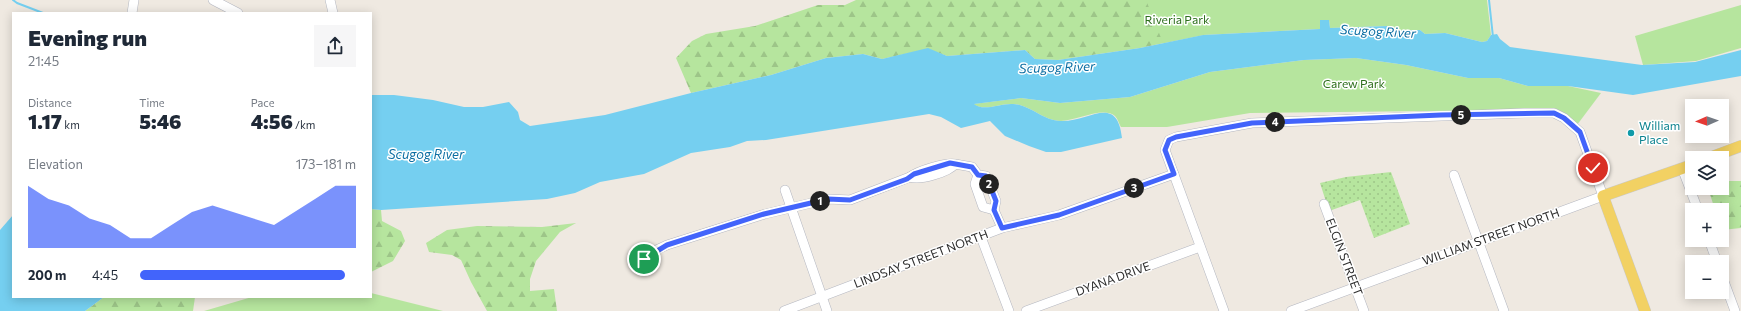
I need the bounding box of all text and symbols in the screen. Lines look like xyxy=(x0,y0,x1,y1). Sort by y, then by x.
park label: Riveria Park xyxy=(1145,12,1210,26)
water label: Scugog River xyxy=(1340,21,1417,41)
text: Evening run xyxy=(28,24,147,51)
button: share xyxy=(314,25,356,67)
text: 21:45 xyxy=(28,53,59,69)
water label: Scugog River xyxy=(1019,58,1096,76)
park label: Carew Park xyxy=(1323,76,1386,90)
text: Distance xyxy=(28,96,72,109)
text: Time xyxy=(139,96,165,109)
text: Pace xyxy=(251,96,275,109)
north arrow xyxy=(1685,99,1729,143)
map controls xyxy=(1685,99,1729,299)
pin: 5 xyxy=(1451,105,1471,125)
text: 5 xyxy=(1458,108,1464,121)
text: 1.17 xyxy=(28,109,62,133)
text: 5:46 xyxy=(139,109,182,133)
text: 4:56 xyxy=(251,109,293,133)
pin: 4 xyxy=(1265,112,1285,132)
text: 4 xyxy=(1272,115,1278,128)
text: km xyxy=(62,118,80,131)
text: /km xyxy=(293,118,315,131)
place label: William Place xyxy=(1639,118,1680,146)
marker: William Place xyxy=(1626,128,1636,138)
water label: Scugog River xyxy=(388,146,465,162)
pin xyxy=(1576,151,1610,185)
button: layers xyxy=(1685,151,1729,195)
text: Elevation xyxy=(28,156,83,172)
text: 173–181 m xyxy=(296,156,356,172)
icon: check xyxy=(1582,157,1604,179)
pin: 2 xyxy=(979,174,999,194)
text: 2 xyxy=(986,177,992,190)
pin: 3 xyxy=(1124,178,1144,198)
text: 3 xyxy=(1131,181,1137,194)
pin: 1 xyxy=(810,191,830,211)
text: 1 xyxy=(818,194,822,207)
button: + xyxy=(1685,203,1729,247)
street label: WILLIAM STREET NORTH xyxy=(1420,205,1561,267)
street label: ELGIN STREET xyxy=(1324,216,1366,298)
street label: LINDSAY STREET NORTH xyxy=(852,226,990,290)
pin xyxy=(627,242,661,276)
icon: arrive xyxy=(633,248,655,270)
button: − xyxy=(1685,255,1729,299)
street label: DYANA DRIVE xyxy=(1073,258,1152,298)
text: 200 m xyxy=(28,267,66,283)
text: 4:45 xyxy=(92,267,118,283)

